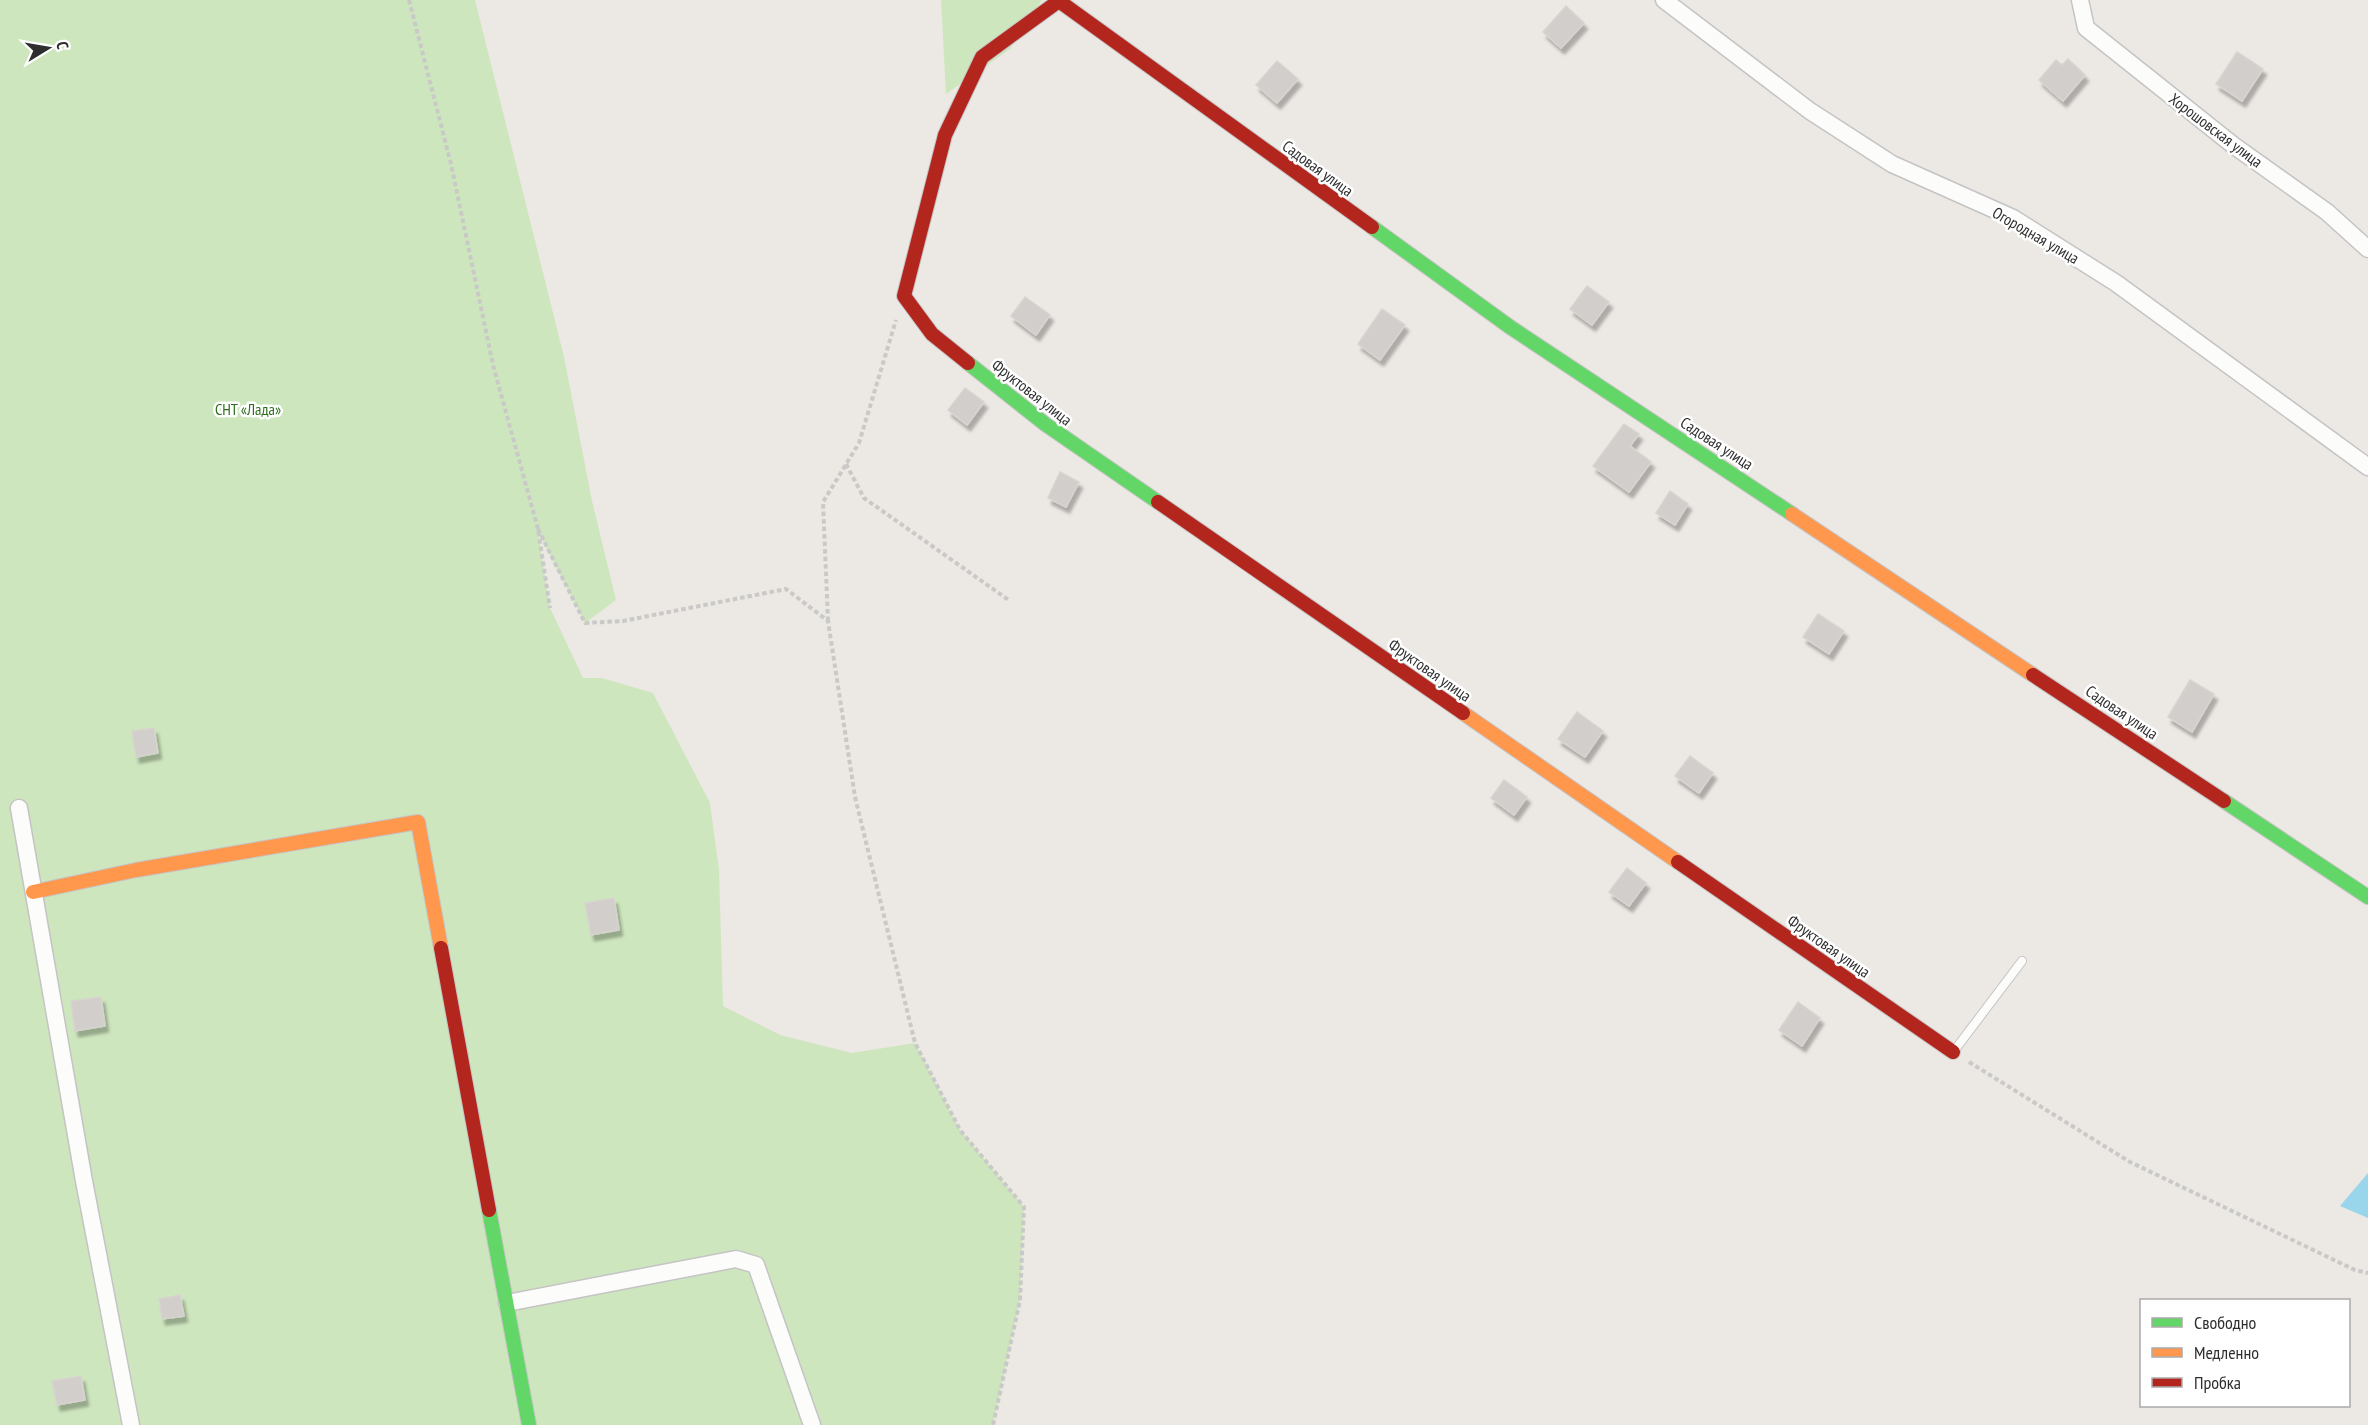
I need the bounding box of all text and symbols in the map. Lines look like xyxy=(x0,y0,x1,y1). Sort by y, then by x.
north arrow xyxy=(18,18,78,78)
text: С xyxy=(52,40,73,51)
street label: Хорошовская улица xyxy=(2165,88,2267,172)
street label: Садовая улица xyxy=(1279,136,1357,200)
street label: Огородная улица xyxy=(1989,202,2083,268)
street label: Фруктовая улица xyxy=(988,355,1076,429)
park label: СНТ «Лада» xyxy=(215,399,281,419)
street label: Садовая улица xyxy=(1677,412,1757,474)
street label: Фруктовая улица xyxy=(1385,634,1475,706)
street label: Садовая улица xyxy=(2082,681,2162,743)
street label: Фруктовая улица xyxy=(1784,910,1874,982)
legend xyxy=(2140,1299,2350,1407)
text: Свободно xyxy=(2194,1311,2257,1334)
text: Медленно xyxy=(2194,1341,2259,1364)
text: Пробка xyxy=(2194,1371,2241,1394)

